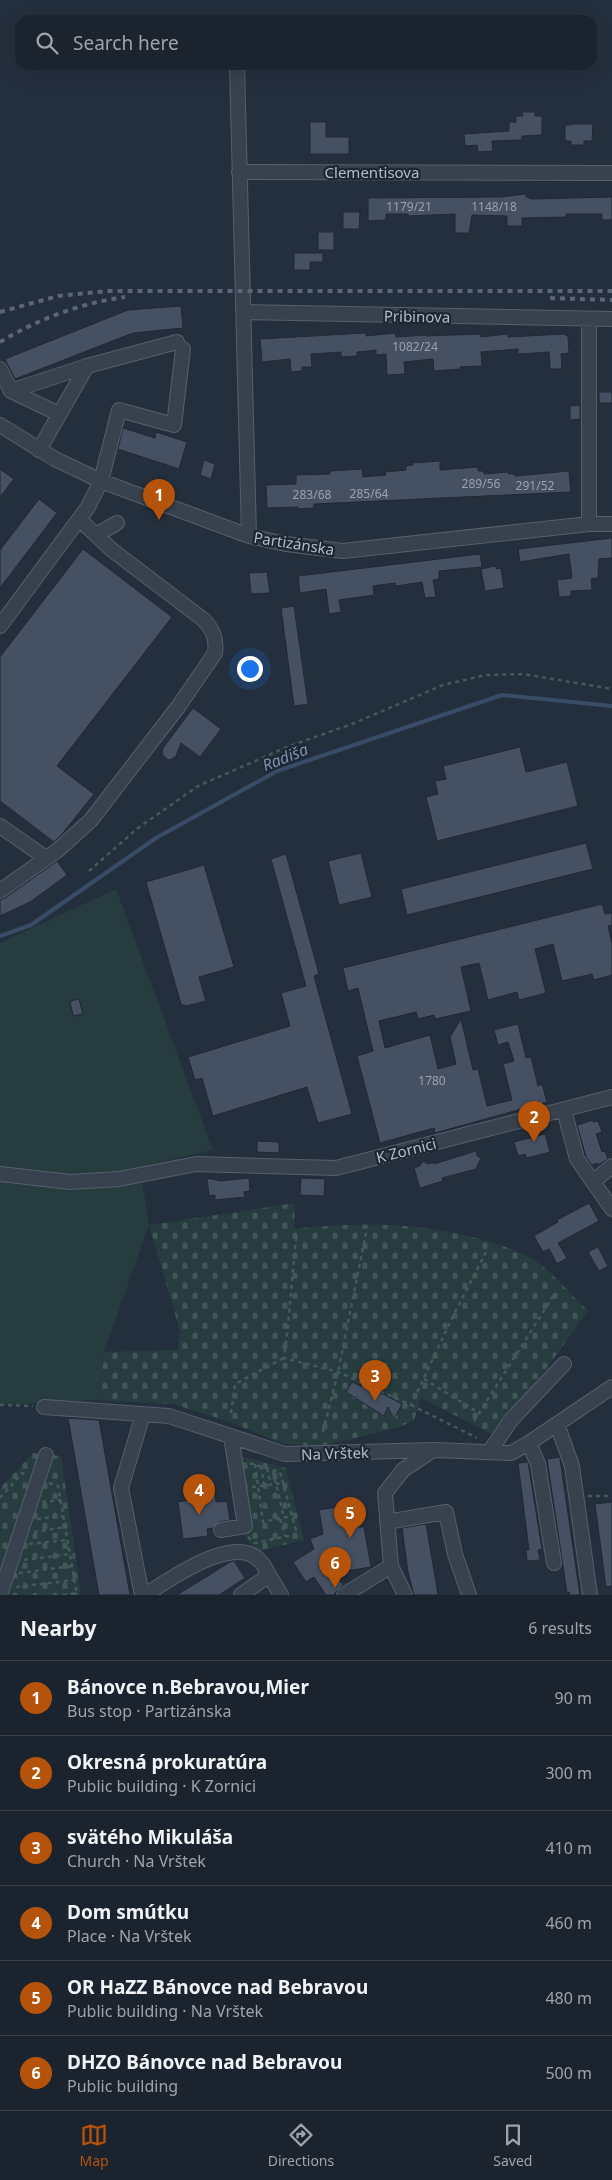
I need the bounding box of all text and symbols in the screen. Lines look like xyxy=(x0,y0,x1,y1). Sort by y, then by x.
search box xyxy=(15,15,597,70)
icon: search xyxy=(33,29,61,57)
text: Search here xyxy=(73,30,179,56)
street label: Clementisova xyxy=(325,162,419,182)
house number: 1179/21 xyxy=(386,198,432,215)
house number: 1148/18 xyxy=(471,198,517,215)
street label: Pribinova xyxy=(384,305,450,327)
house number: 1082/24 xyxy=(392,338,438,355)
house number: 289/56 xyxy=(462,475,501,492)
house number: 291/52 xyxy=(516,477,555,494)
pin: 1 xyxy=(143,479,175,520)
house number: 285/64 xyxy=(350,485,389,502)
house number: 283/68 xyxy=(293,486,332,503)
street label: Partizánska xyxy=(252,527,336,559)
your location xyxy=(237,656,263,682)
water label: Radiša xyxy=(259,738,311,776)
house number: 1780 xyxy=(418,1072,446,1089)
pin: 2 xyxy=(518,1101,550,1142)
street label: K Zornici xyxy=(374,1133,438,1167)
pin: 3 xyxy=(359,1360,391,1401)
street label: Na Vrštek xyxy=(301,1442,369,1464)
pin: 4 xyxy=(183,1474,215,1515)
pin: 5 xyxy=(334,1497,366,1538)
pin: 6 xyxy=(319,1547,351,1588)
text: Nearby xyxy=(20,1614,96,1642)
text: 6 results xyxy=(528,1617,592,1639)
text: Bánovce n.Bebravou,Mier xyxy=(67,1674,309,1700)
text: 1 xyxy=(31,1687,41,1709)
text: 90 m xyxy=(555,1687,592,1709)
text: Bus stop · Partizánska xyxy=(67,1700,231,1722)
text: Okresná prokuratúra xyxy=(67,1749,267,1775)
text: 2 xyxy=(31,1762,41,1784)
text: 300 m xyxy=(545,1762,592,1784)
text: Public building · K Zornici xyxy=(67,1775,256,1797)
text: svätého Mikuláša xyxy=(67,1824,233,1850)
text: 3 xyxy=(31,1837,41,1859)
text: 410 m xyxy=(545,1837,592,1859)
text: Church · Na Vrštek xyxy=(67,1850,206,1872)
text: Dom smútku xyxy=(67,1899,189,1925)
text: 4 xyxy=(31,1912,41,1934)
text: 460 m xyxy=(545,1912,592,1934)
text: Place · Na Vrštek xyxy=(67,1925,191,1947)
text: OR HaZZ Bánovce nad Bebravou xyxy=(67,1974,368,2000)
text: 5 xyxy=(31,1987,41,2009)
text: 480 m xyxy=(545,1987,592,2009)
text: Public building · Na Vrštek xyxy=(67,2000,263,2022)
text: DHZO Bánovce nad Bebravou xyxy=(67,2049,342,2075)
text: 6 xyxy=(31,2062,41,2084)
text: 500 m xyxy=(545,2062,592,2084)
text: Public building xyxy=(67,2075,178,2097)
tab: Map xyxy=(80,2121,109,2170)
tab: Directions xyxy=(268,2121,334,2170)
tab: Saved xyxy=(493,2121,532,2170)

